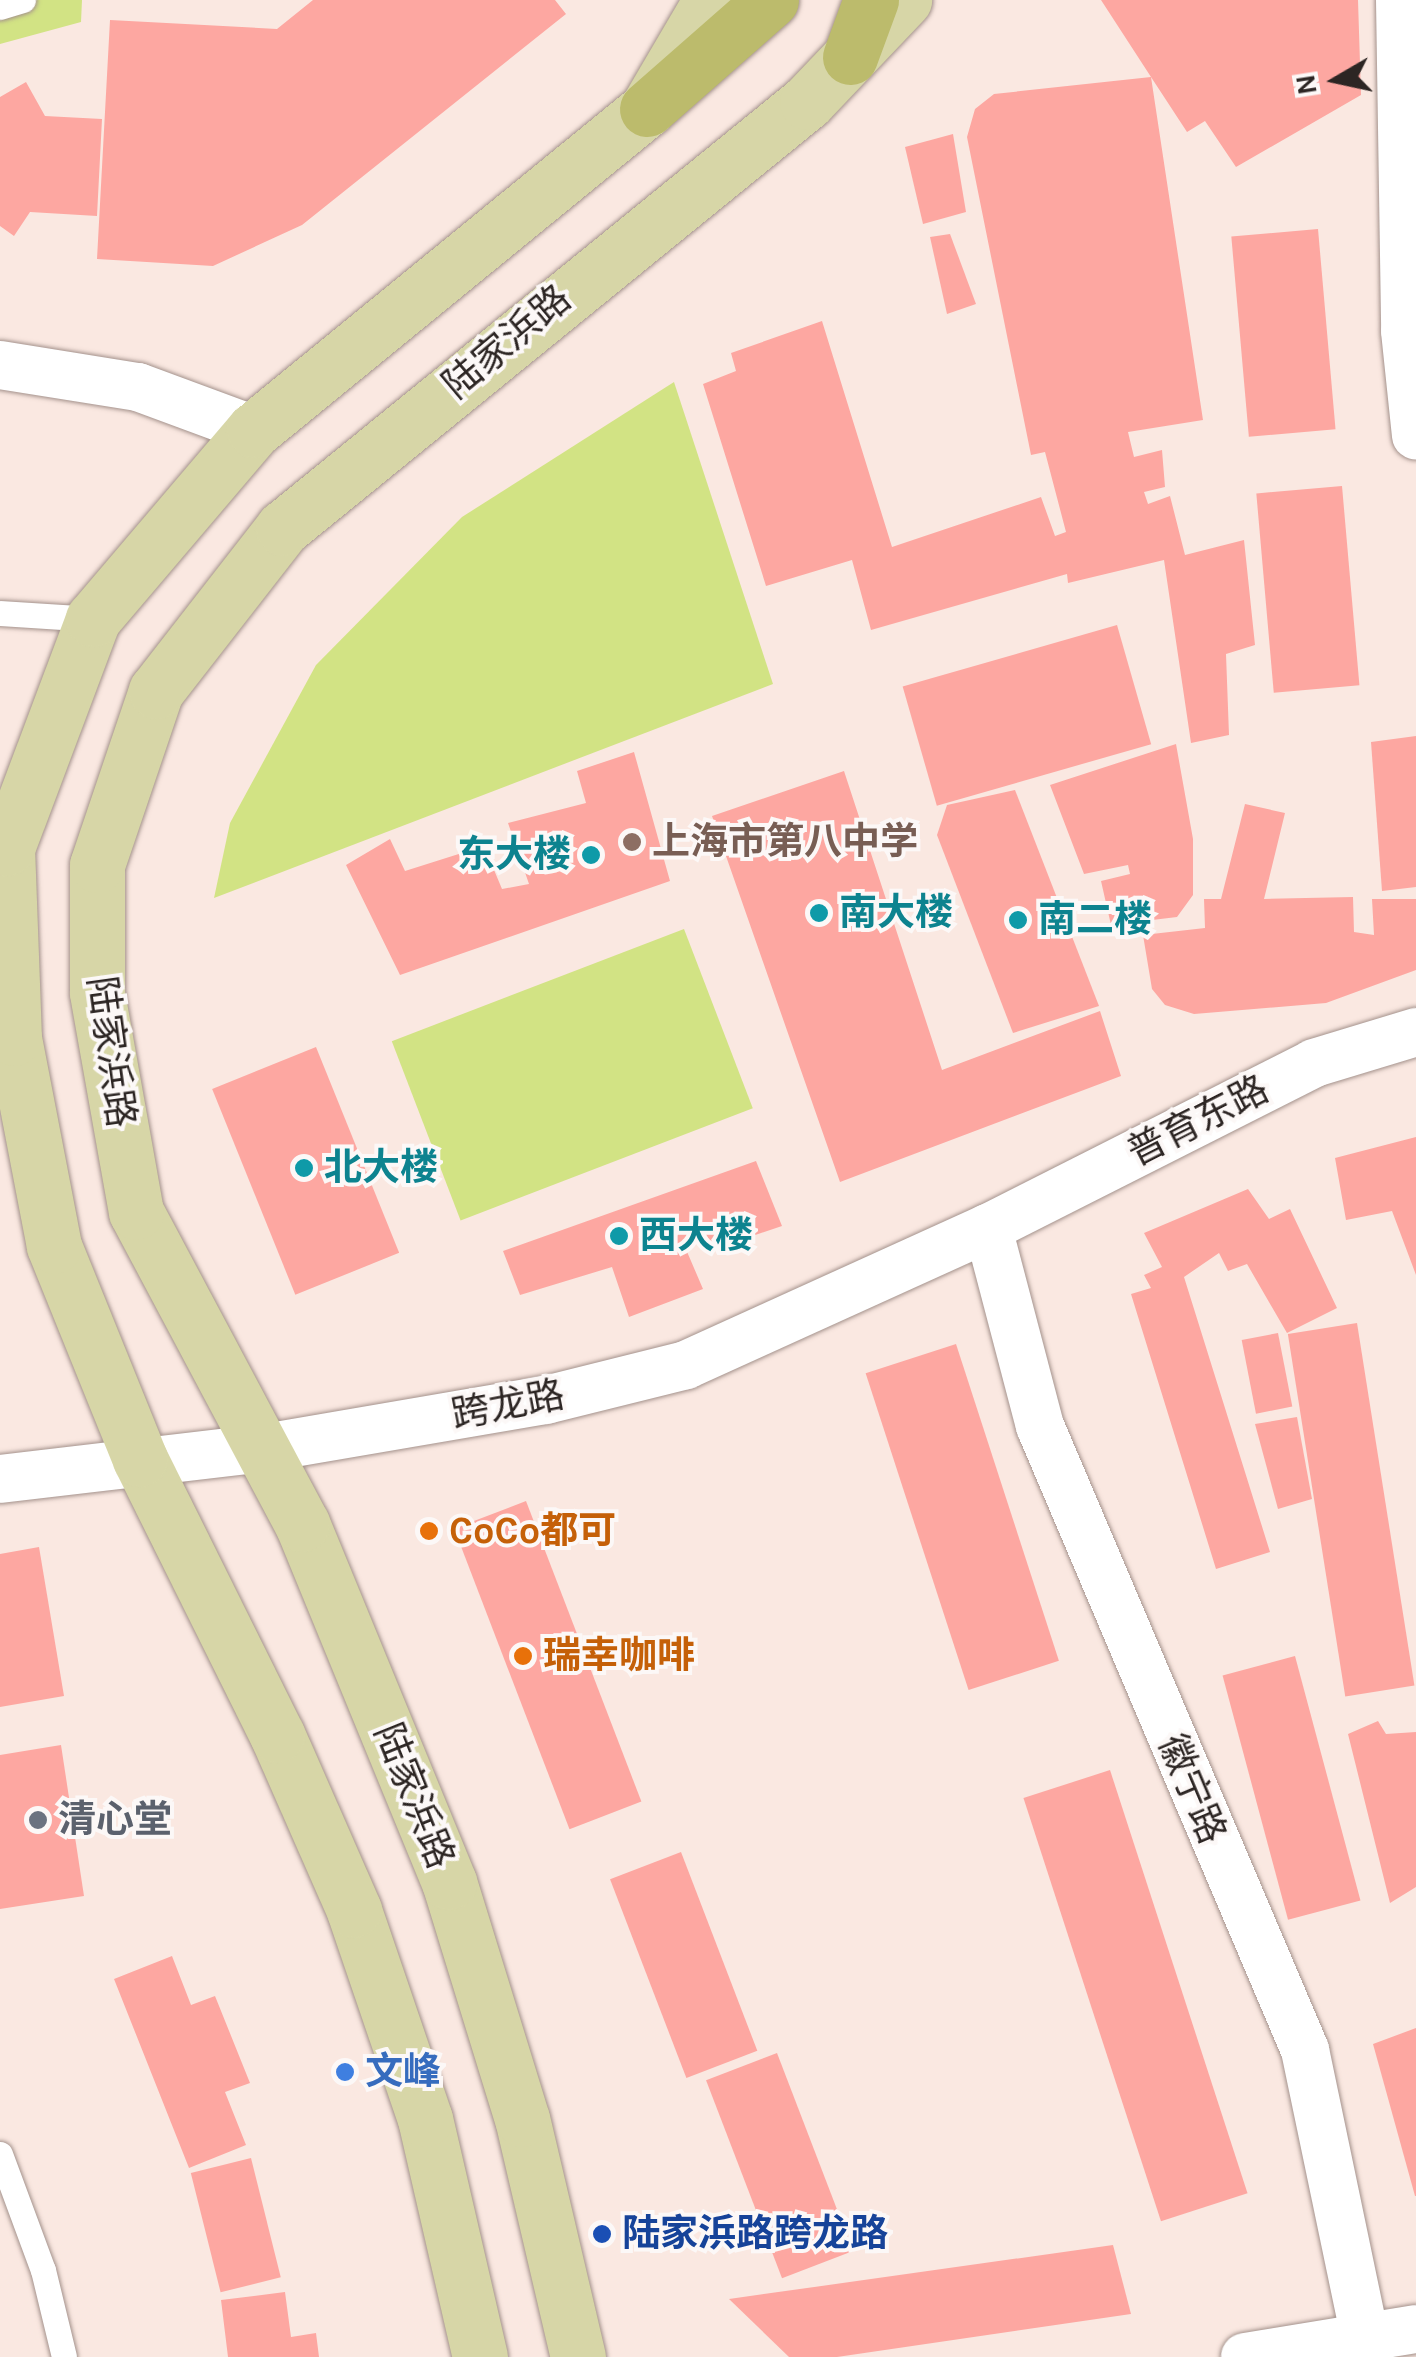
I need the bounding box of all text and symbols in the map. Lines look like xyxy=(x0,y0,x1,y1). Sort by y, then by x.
north arrow xyxy=(1286,30,1386,130)
text: N xyxy=(1288,72,1324,97)
street label: 陆家浜路 xyxy=(434,276,580,408)
place label: 上海市第八中学 xyxy=(652,819,918,865)
marker: 上海市第八中学 xyxy=(621,831,643,853)
place label: 东大楼 xyxy=(457,832,571,878)
marker: 东大楼 xyxy=(580,844,602,866)
place label: 南大楼 xyxy=(839,890,953,936)
place label: 南二楼 xyxy=(1038,897,1152,943)
marker: 南大楼 xyxy=(808,902,830,924)
marker: 南二楼 xyxy=(1007,909,1029,931)
street label: 陆家浜路 xyxy=(78,974,144,1130)
street label: 普育东路 xyxy=(1120,1066,1276,1176)
place label: 北大楼 xyxy=(324,1145,438,1191)
marker: 北大楼 xyxy=(293,1157,315,1179)
place label: 西大楼 xyxy=(639,1213,753,1259)
marker: 西大楼 xyxy=(608,1225,630,1247)
street label: 跨龙路 xyxy=(448,1372,568,1438)
place label: CoCo都可 xyxy=(449,1508,616,1554)
marker: CoCo都可 xyxy=(418,1520,440,1542)
place label: 瑞幸咖啡 xyxy=(543,1633,695,1679)
marker: 瑞幸咖啡 xyxy=(512,1645,534,1667)
street label: 陆家浜路 xyxy=(364,1717,464,1875)
street label: 徽宁路 xyxy=(1149,1728,1235,1850)
place label: 清心堂 xyxy=(58,1797,172,1843)
marker: 清心堂 xyxy=(27,1809,49,1831)
place label: 文峰 xyxy=(365,2049,441,2095)
marker: 文峰 xyxy=(334,2061,356,2083)
place label: 陆家浜路跨龙路 xyxy=(622,2211,888,2257)
marker: 陆家浜路跨龙路 xyxy=(591,2223,613,2245)

